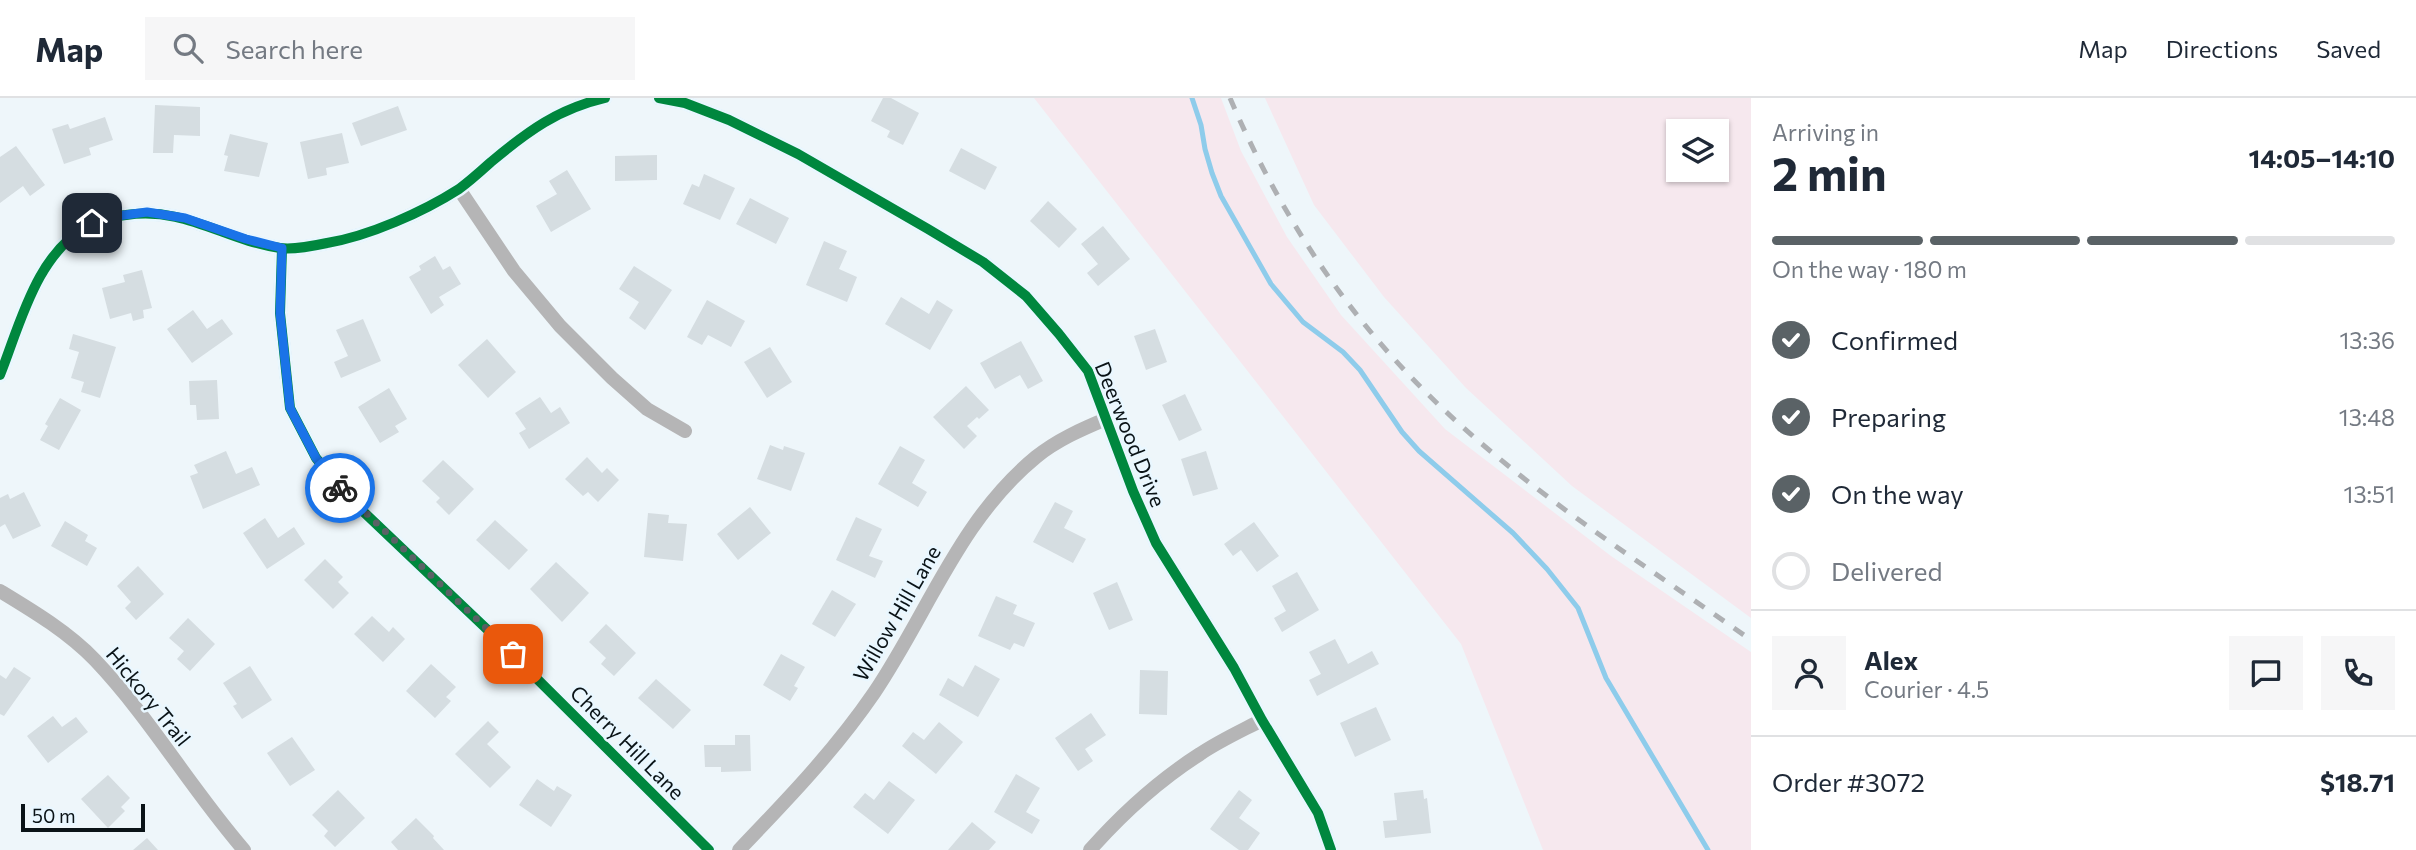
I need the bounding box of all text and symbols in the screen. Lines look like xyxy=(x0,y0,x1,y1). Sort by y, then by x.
search box xyxy=(145,17,635,80)
text: Map xyxy=(35,28,103,69)
icon: search xyxy=(169,29,207,67)
text: Search here xyxy=(225,33,363,64)
text: Map xyxy=(2078,34,2128,63)
text: Directions xyxy=(2166,34,2278,63)
text: Saved xyxy=(2316,34,2381,63)
text: Arriving in xyxy=(1772,118,1879,146)
map controls xyxy=(1666,119,1729,182)
button: layers xyxy=(1666,119,1729,182)
text: 14:05–14:10 xyxy=(2248,142,2395,173)
text: 2 min xyxy=(1772,144,1887,200)
pin xyxy=(62,193,122,253)
icon: home xyxy=(73,204,111,242)
text: On the way · 180 m xyxy=(1772,255,1967,283)
icon: check xyxy=(1772,321,1810,359)
text: Confirmed xyxy=(1831,324,1958,355)
text: 13:36 xyxy=(2340,326,2395,354)
street label: Deerwood Drive xyxy=(1090,358,1172,510)
icon: check xyxy=(1772,398,1810,436)
text: Preparing xyxy=(1831,401,1946,432)
text: 13:48 xyxy=(2339,403,2395,431)
courier xyxy=(305,453,375,523)
icon: bike xyxy=(321,469,359,507)
icon: check xyxy=(1772,475,1810,513)
text: On the way xyxy=(1831,478,1964,509)
text: 13:51 xyxy=(2344,480,2395,508)
street label: Willow Hill Lane xyxy=(847,541,945,685)
text: Delivered xyxy=(1831,555,1942,586)
pin xyxy=(483,624,543,684)
icon: bag xyxy=(494,635,532,673)
button: person xyxy=(1772,636,1846,710)
button: chat xyxy=(2229,636,2303,710)
button: phone xyxy=(2321,636,2395,710)
street label: Hickory Trail xyxy=(102,642,196,750)
text: Alex xyxy=(1864,644,1918,675)
text: Courier · 4.5 xyxy=(1864,675,1989,703)
street label: Cherry Hill Lane xyxy=(566,680,690,804)
text: Order #3072 xyxy=(1772,766,1925,797)
text: $18.71 xyxy=(2320,766,2395,797)
scale bar xyxy=(21,801,145,833)
text: 50 m xyxy=(32,804,76,827)

